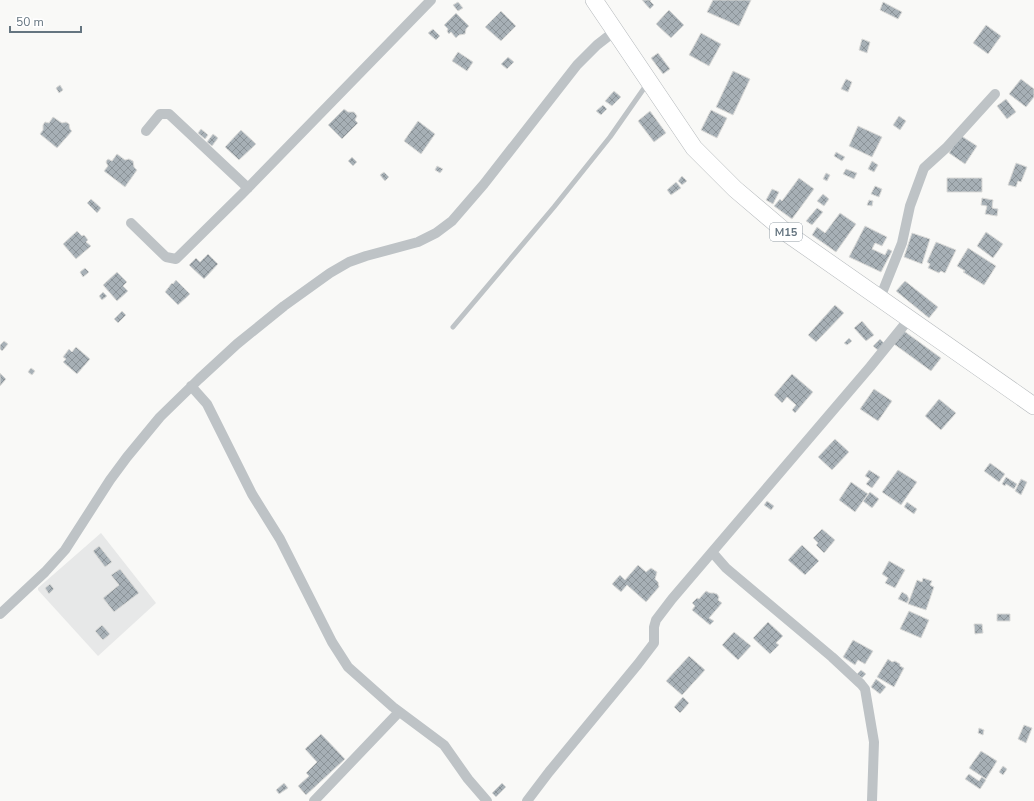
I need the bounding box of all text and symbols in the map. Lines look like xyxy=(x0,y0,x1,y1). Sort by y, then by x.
scale bar xyxy=(10,8,81,34)
text: 50 m xyxy=(16,14,44,30)
road number: M15 xyxy=(770,223,802,241)

